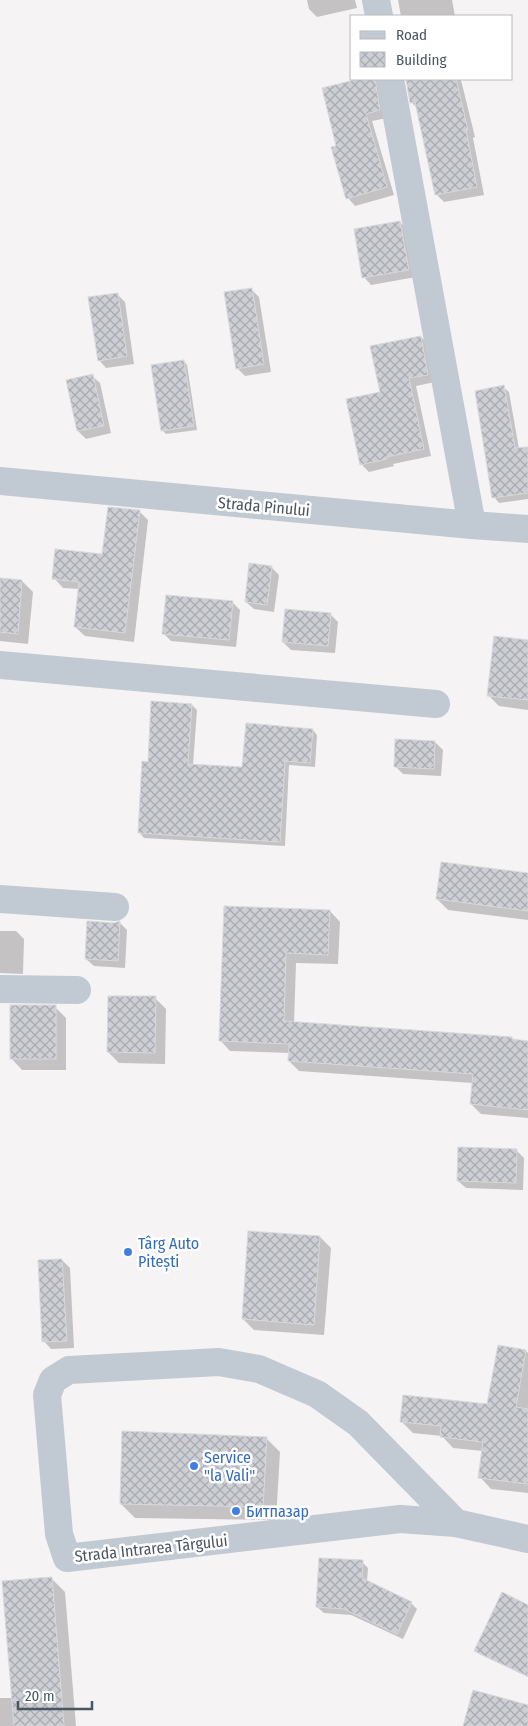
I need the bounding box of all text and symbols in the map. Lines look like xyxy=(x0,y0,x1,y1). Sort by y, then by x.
legend xyxy=(350,15,513,80)
text: Road xyxy=(396,26,427,44)
text: Building xyxy=(396,51,447,69)
street label: Strada Pinului xyxy=(217,493,311,520)
place label: Târg Auto Pitești xyxy=(138,1234,199,1272)
marker: Târg Auto Pitești xyxy=(122,1246,134,1258)
place label: Service "la Vali" xyxy=(204,1448,255,1485)
marker: Service "la Vali" xyxy=(188,1460,200,1472)
place label: Битпазар xyxy=(246,1502,309,1521)
marker: Битпазар xyxy=(230,1505,242,1517)
street label: Strada Intrarea Târgului xyxy=(74,1531,228,1566)
scale bar xyxy=(18,1678,91,1710)
text: 20 m xyxy=(25,1687,55,1705)

